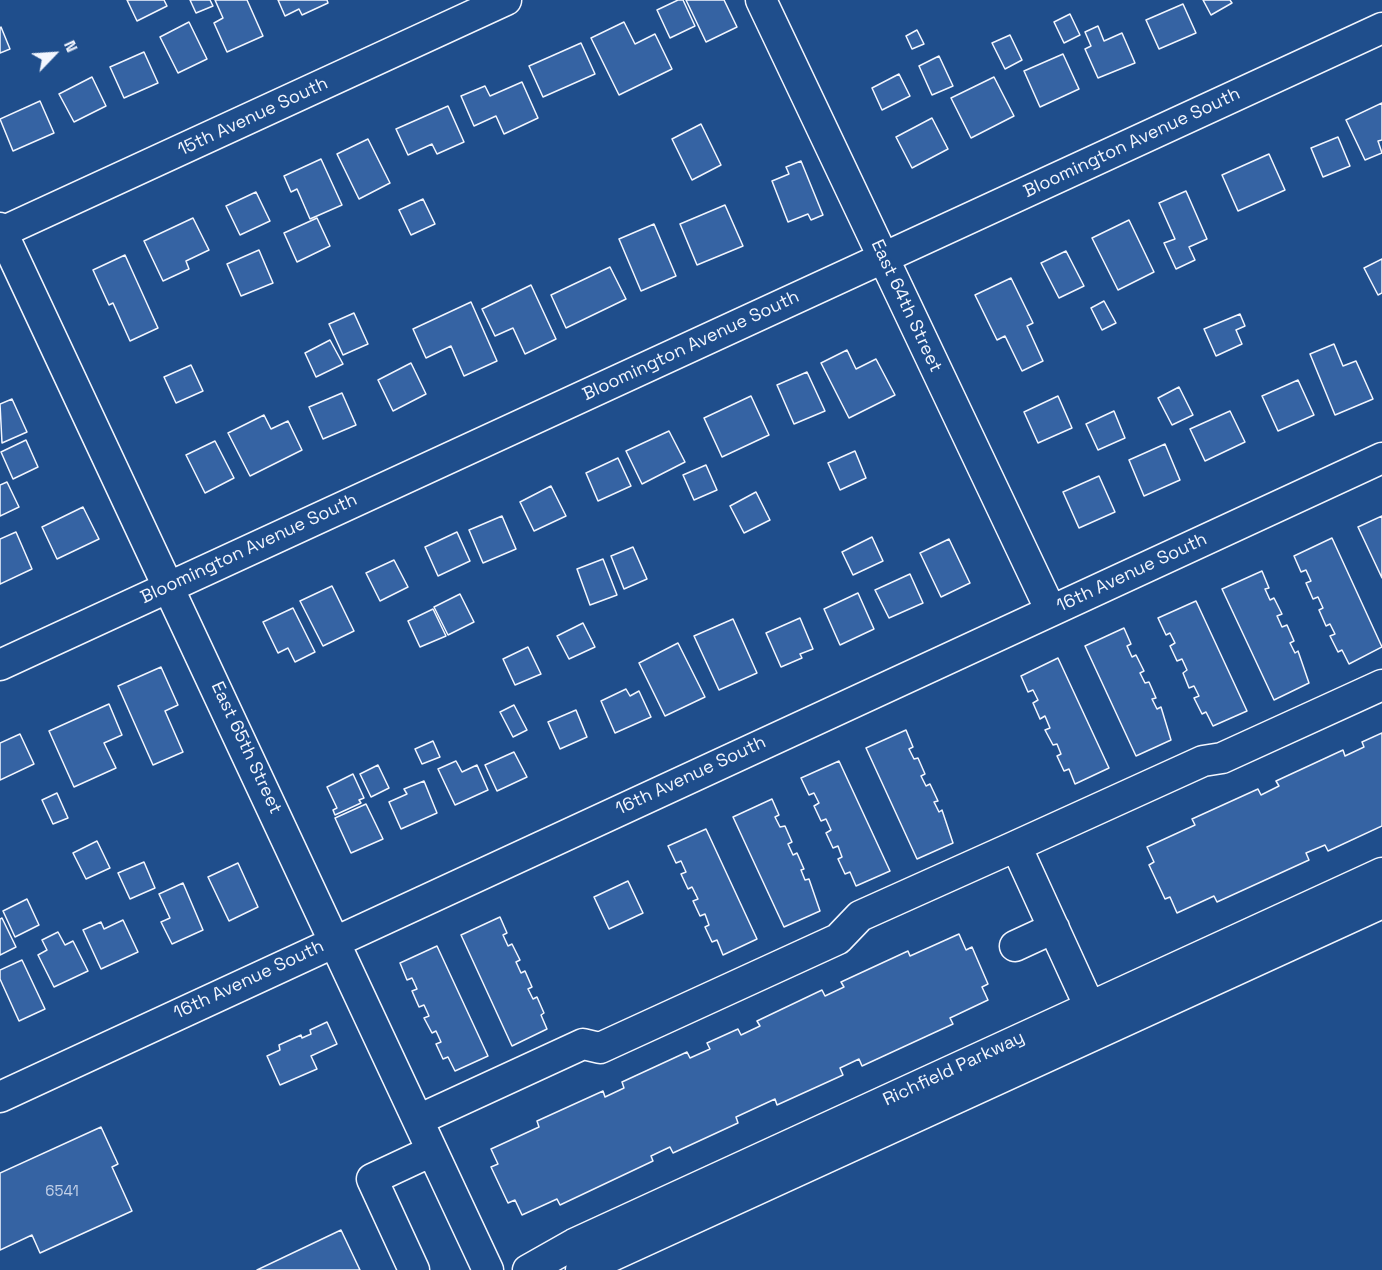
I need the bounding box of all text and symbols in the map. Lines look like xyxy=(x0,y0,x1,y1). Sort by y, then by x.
north arrow xyxy=(24,24,84,84)
text: N xyxy=(59,37,83,55)
street label: 15th Avenue South xyxy=(175,73,331,161)
street label: Bloomington Avenue South xyxy=(1020,83,1244,203)
street label: East 64th Street xyxy=(866,236,946,376)
street label: Bloomington Avenue South xyxy=(579,286,803,406)
street label: Bloomington Avenue South xyxy=(137,489,361,609)
street label: 16th Avenue South xyxy=(1053,529,1211,617)
street label: East 65th Street xyxy=(206,678,286,818)
street label: 16th Avenue South xyxy=(612,732,770,820)
street label: 16th Avenue South xyxy=(170,936,328,1024)
street label: Richfield Parkway xyxy=(880,1027,1028,1111)
house number: 6541 xyxy=(45,1183,79,1201)

